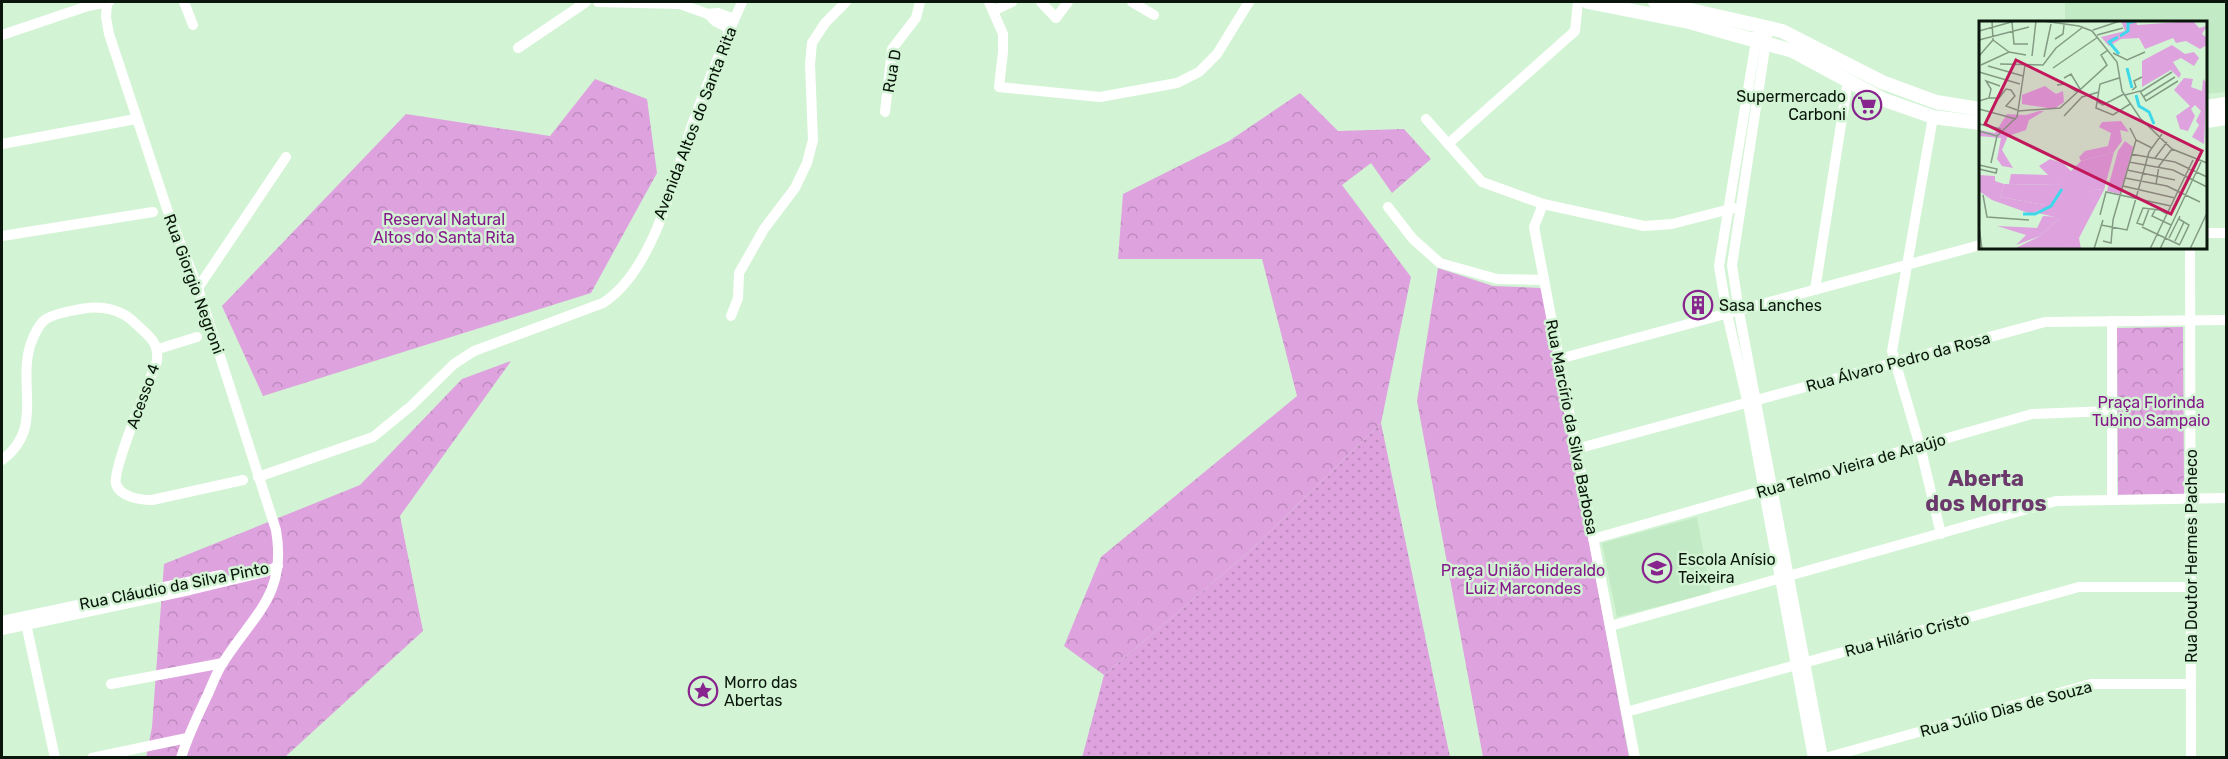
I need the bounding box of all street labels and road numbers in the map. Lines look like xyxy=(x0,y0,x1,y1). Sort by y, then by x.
street label: Avenida Altos do Santa Rita xyxy=(649,24,741,222)
street label: Rua D xyxy=(879,48,905,94)
street label: Rua Giorgio Negroni xyxy=(160,211,228,357)
street label: Rua Marcírio da Silva Barbosa xyxy=(1542,318,1602,536)
street label: Rua Álvaro Pedro da Rosa xyxy=(1804,328,1992,396)
street label: Acesso 4 xyxy=(122,361,164,431)
street label: Rua Telmo Vieira de Araújo xyxy=(1754,430,1948,502)
street label: Rua Doutor Hermes Pacheco xyxy=(2182,449,2201,663)
street label: Rua Cláudio da Silva Pinto xyxy=(78,558,270,614)
street label: Rua Hilário Cristo xyxy=(1843,609,1971,661)
street label: Rua Júlio Dias de Souza xyxy=(1918,677,2094,741)

